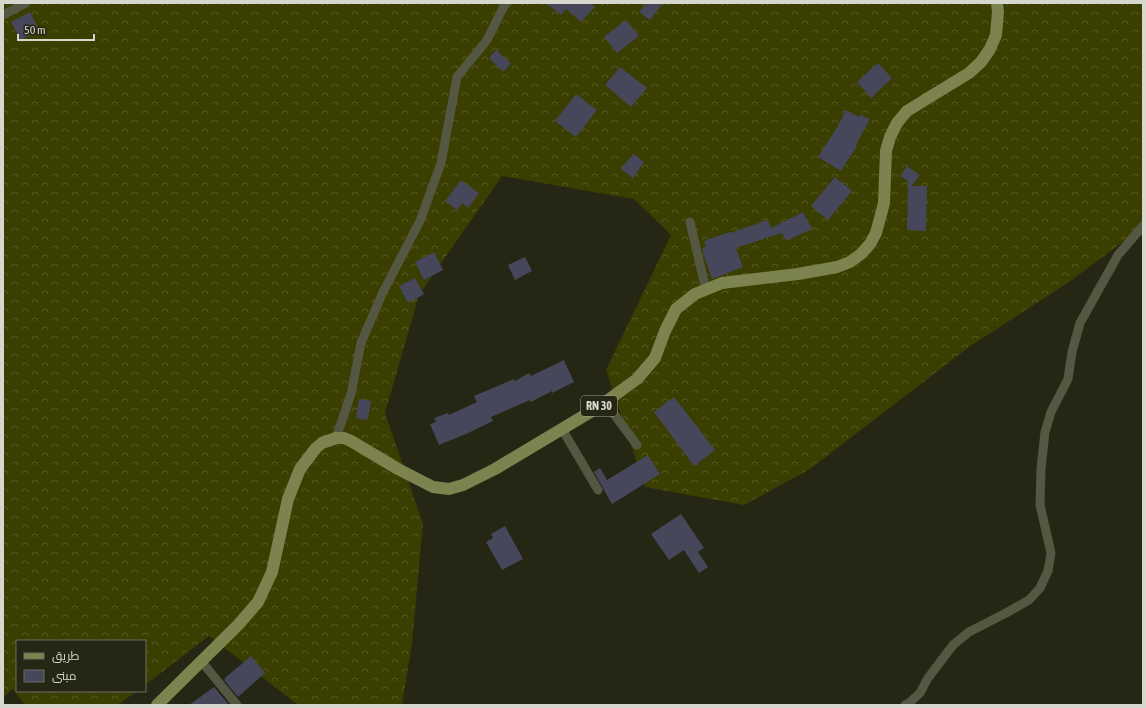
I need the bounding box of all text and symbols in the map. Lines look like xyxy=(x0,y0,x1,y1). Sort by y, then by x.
scale bar xyxy=(18,16,94,42)
text: 50 m xyxy=(24,23,46,37)
road number: RN 30 xyxy=(581,396,617,416)
legend xyxy=(16,640,146,692)
text: طريق xyxy=(52,649,80,663)
text: مبنى xyxy=(52,669,77,683)

